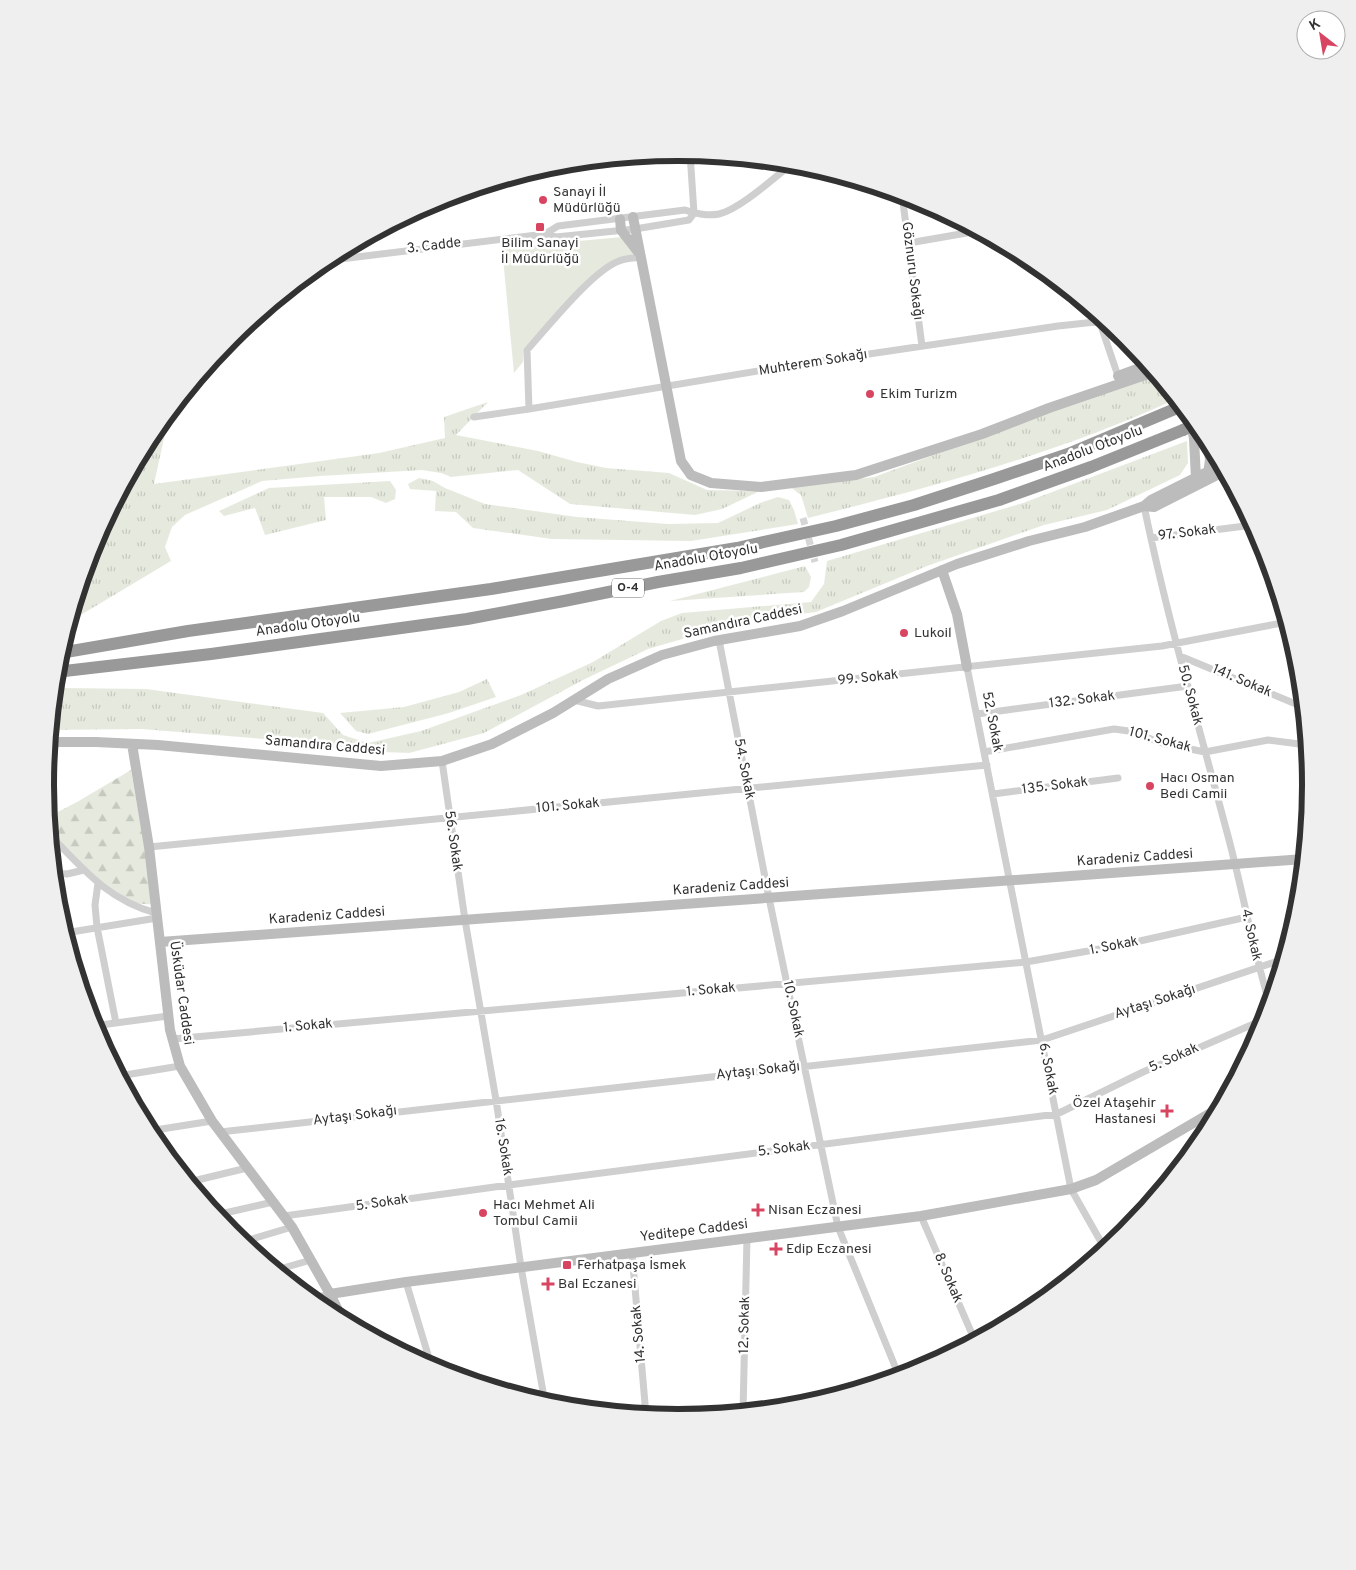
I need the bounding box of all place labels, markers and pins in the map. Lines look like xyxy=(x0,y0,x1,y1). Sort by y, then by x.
place label: Sanayi İl Müdürlüğü xyxy=(553,183,621,217)
marker: Sanayi İl Müdürlüğü xyxy=(537,194,549,206)
marker: Bilim Sanayi İl Müdürlüğü xyxy=(534,221,546,233)
place label: Bilim Sanayi İl Müdürlüğü xyxy=(501,235,579,268)
place label: Ekim Turizm xyxy=(880,386,957,403)
marker: Ekim Turizm xyxy=(864,388,876,400)
place label: Lukoil xyxy=(914,625,952,642)
marker: Lukoil xyxy=(898,627,910,639)
place label: Hacı Osman Bedi Camii xyxy=(1160,770,1235,803)
marker: Hacı Osman Bedi Camii xyxy=(1144,780,1156,792)
place label: Özel Ataşehir Hastanesi xyxy=(1072,1094,1157,1128)
marker: Özel Ataşehir Hastanesi xyxy=(1160,1104,1174,1118)
place label: Hacı Mehmet Ali Tombul Camii xyxy=(493,1197,595,1230)
place label: Nisan Eczanesi xyxy=(768,1202,862,1219)
marker: Nisan Eczanesi xyxy=(752,1204,764,1216)
marker: Hacı Mehmet Ali Tombul Camii xyxy=(477,1207,489,1219)
place label: Edip Eczanesi xyxy=(786,1241,872,1258)
marker: Edip Eczanesi xyxy=(770,1243,782,1255)
place label: Ferhatpaşa İsmek xyxy=(577,1256,686,1274)
marker: Ferhatpaşa İsmek xyxy=(561,1259,573,1271)
place label: Bal Eczanesi xyxy=(558,1276,637,1293)
marker: Bal Eczanesi xyxy=(542,1278,554,1290)

